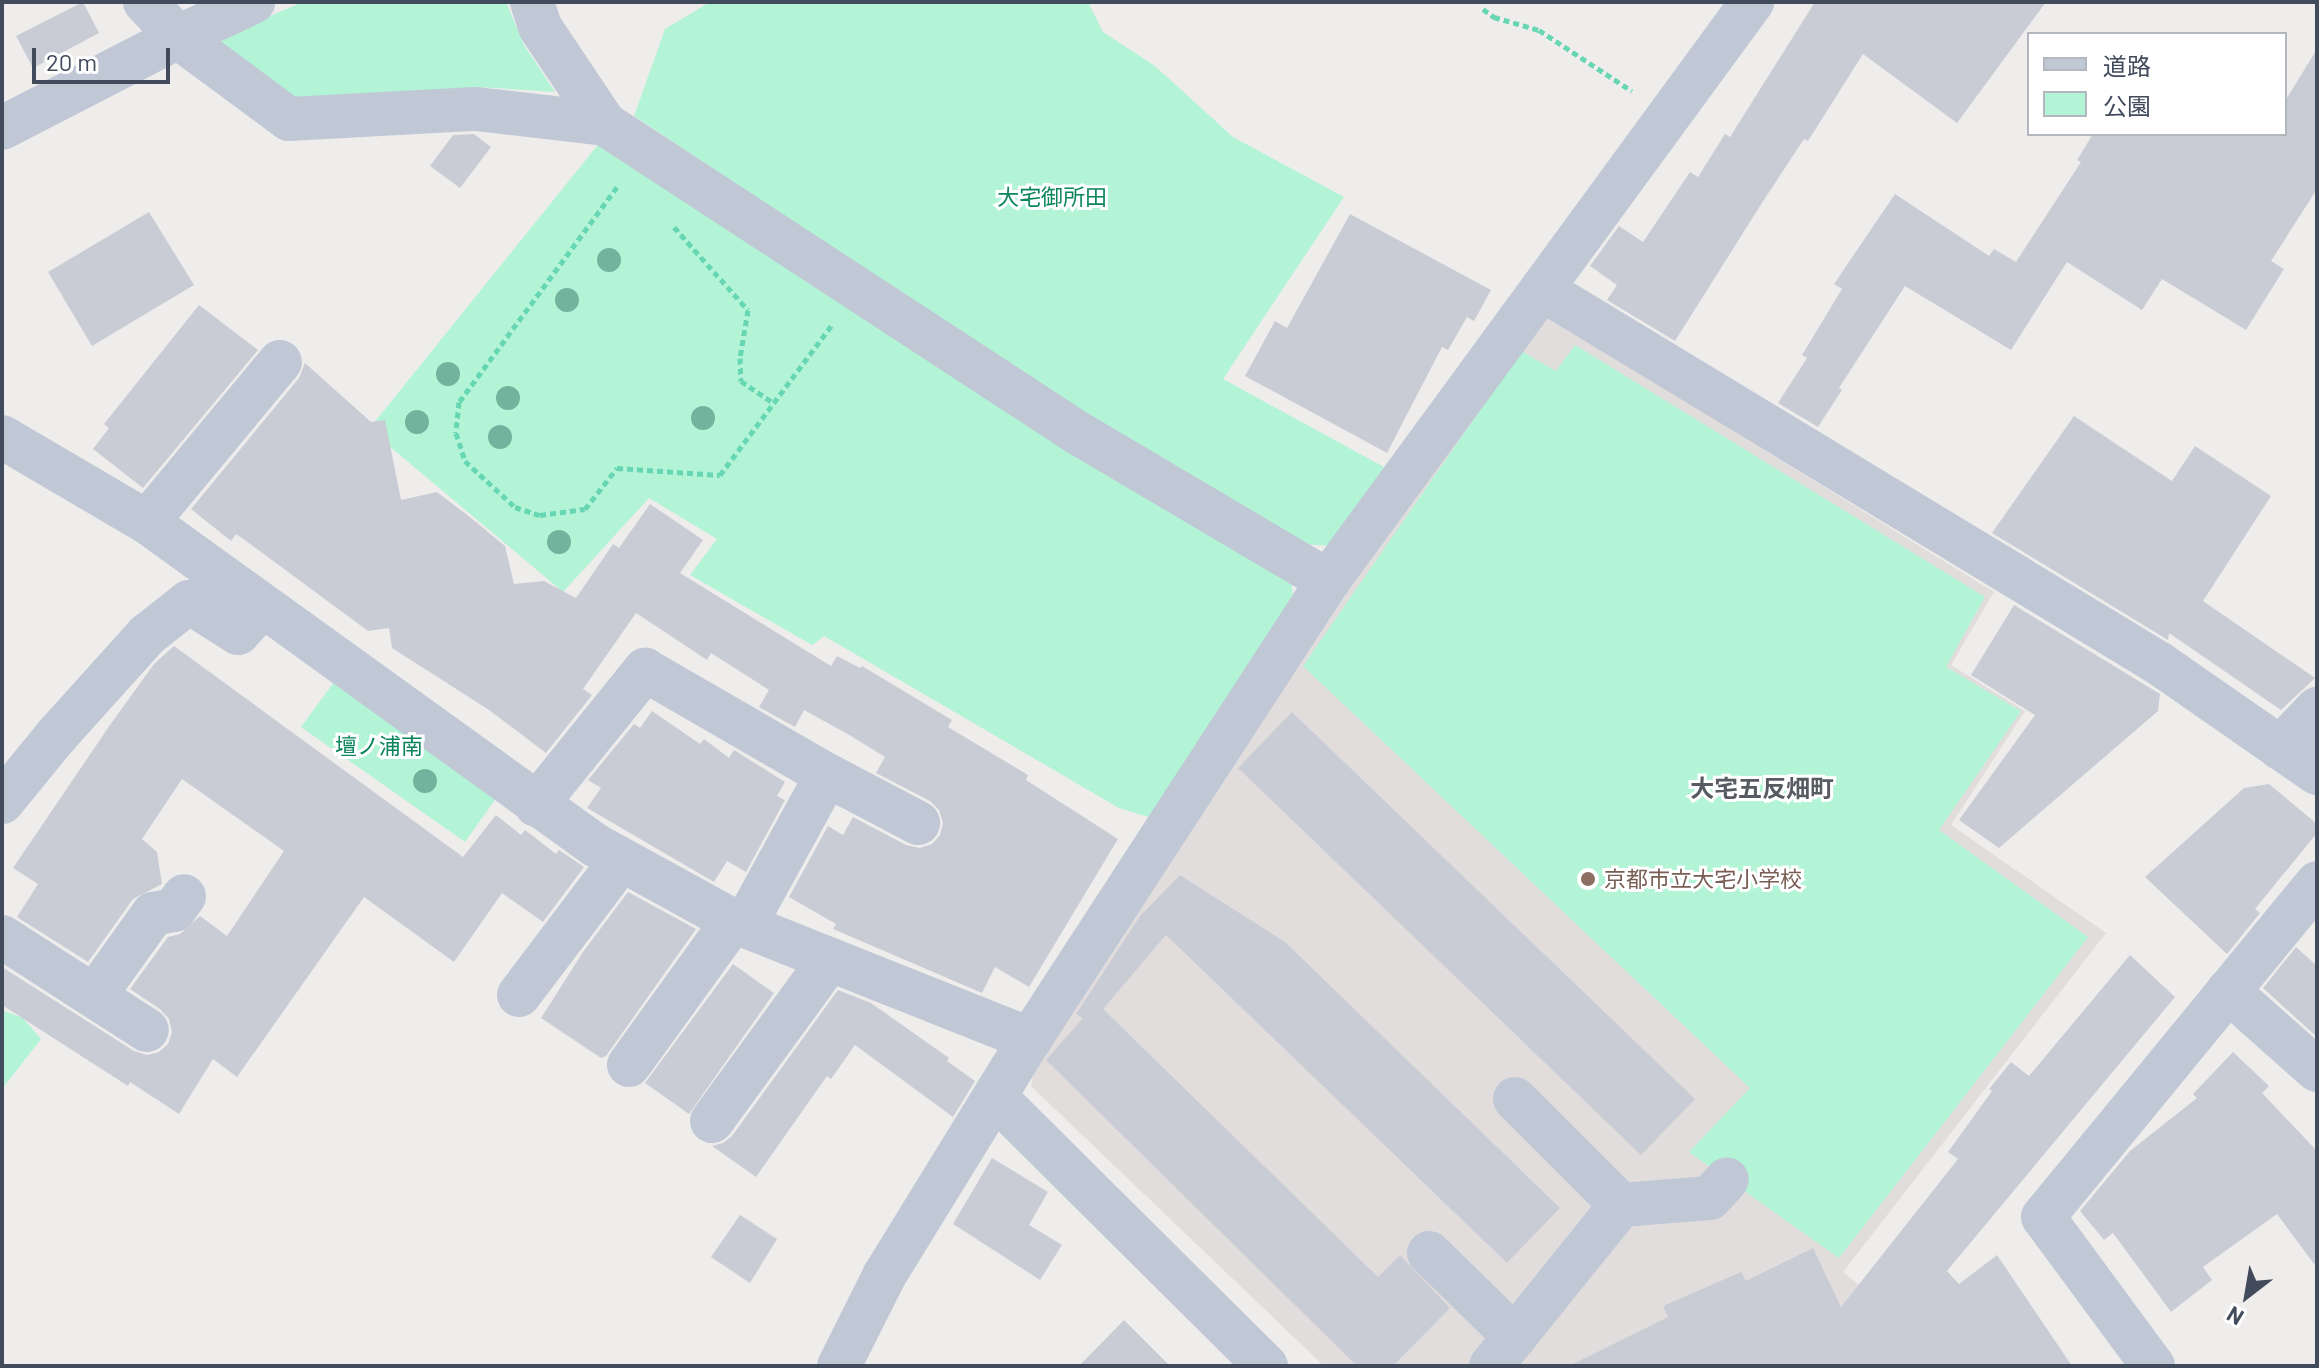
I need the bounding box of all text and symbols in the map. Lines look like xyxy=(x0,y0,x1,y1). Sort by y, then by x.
scale bar xyxy=(36,32,174,82)
legend xyxy=(2027,32,2287,136)
text: 20 m xyxy=(46,47,97,76)
text: 道路 xyxy=(2103,51,2151,80)
text: 公園 xyxy=(2103,91,2151,120)
park label: 大宅御所田 xyxy=(997,184,1107,210)
park label: 壇ノ浦南 xyxy=(335,733,423,759)
district label: 大宅五反畑町 xyxy=(1690,774,1834,802)
place label: 京都市立大宅小学校 xyxy=(1604,866,1802,892)
marker: 京都市立大宅小学校 xyxy=(1579,870,1597,888)
north arrow xyxy=(2207,1256,2287,1336)
text: N xyxy=(2222,1302,2248,1331)

